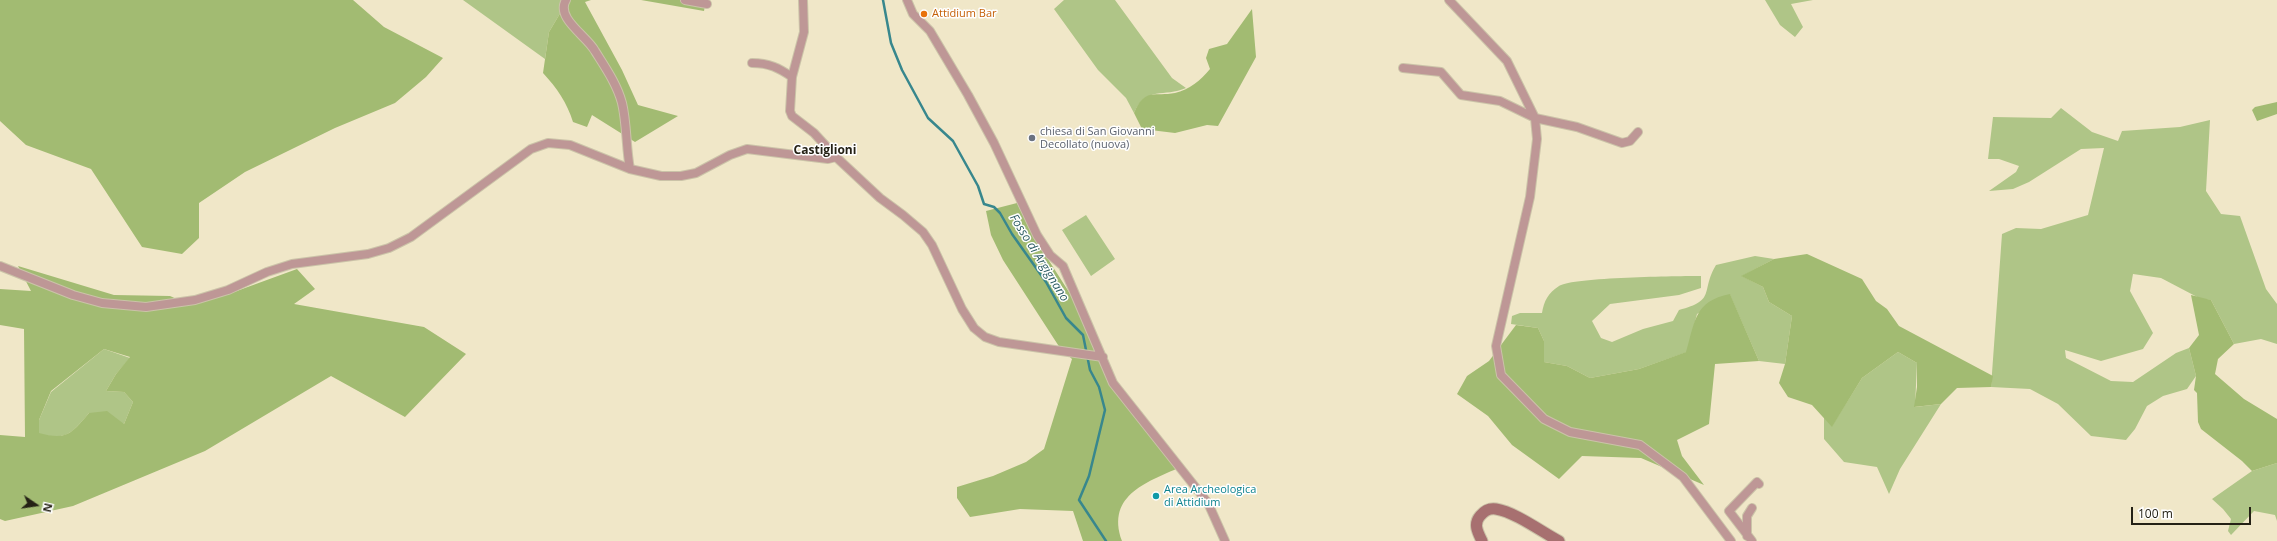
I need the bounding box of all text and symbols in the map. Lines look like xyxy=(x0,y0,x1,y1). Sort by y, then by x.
place label: Attidium Bar xyxy=(932,7,997,21)
marker: Attidium Bar xyxy=(919,9,929,19)
place label: chiesa di San Giovanni Decollato (nuova) xyxy=(1040,125,1155,151)
marker: chiesa di San Giovanni Decollato (nuova) xyxy=(1027,133,1037,143)
district label: Castiglioni xyxy=(794,144,856,158)
water label: Fosso di Argignano xyxy=(1006,212,1072,304)
place label: Area Archeologica di Attidium xyxy=(1164,483,1256,509)
north arrow xyxy=(16,485,56,525)
marker: Area Archeologica di Attidium xyxy=(1151,491,1161,501)
scale bar xyxy=(2133,499,2253,525)
text: N xyxy=(40,502,56,514)
text: 100 m xyxy=(2138,505,2173,522)

